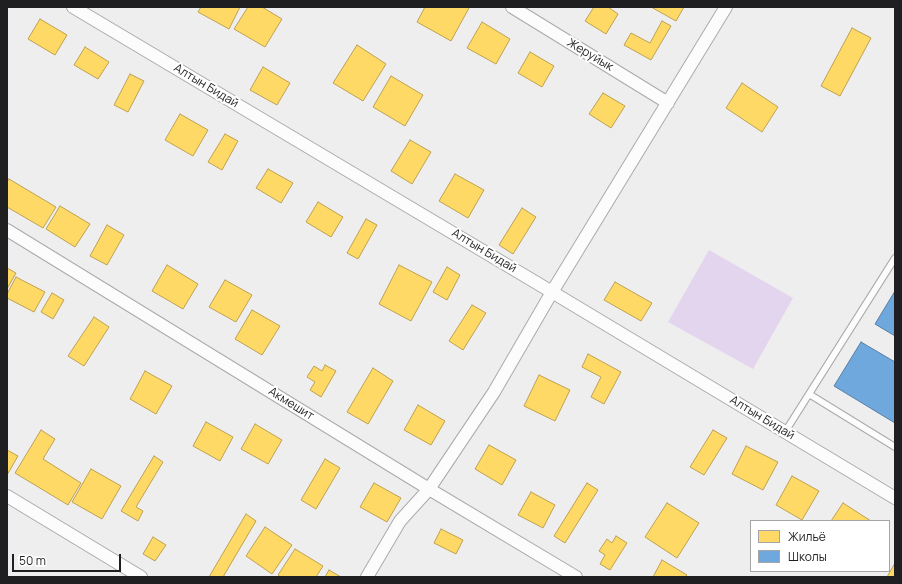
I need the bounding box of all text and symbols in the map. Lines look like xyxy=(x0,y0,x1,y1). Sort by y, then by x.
street label: Жеруйык xyxy=(564,36,616,74)
street label: Алтын Бидай xyxy=(171,61,241,111)
street label: Алтын Бидай xyxy=(449,226,519,276)
street label: Акмешит xyxy=(266,384,316,424)
street label: Алтын Бидай xyxy=(727,393,797,443)
legend xyxy=(750,520,890,572)
text: Жильё xyxy=(788,528,826,545)
scale bar xyxy=(14,546,123,572)
text: Школы xyxy=(788,548,827,565)
text: 50 m xyxy=(19,552,46,569)

